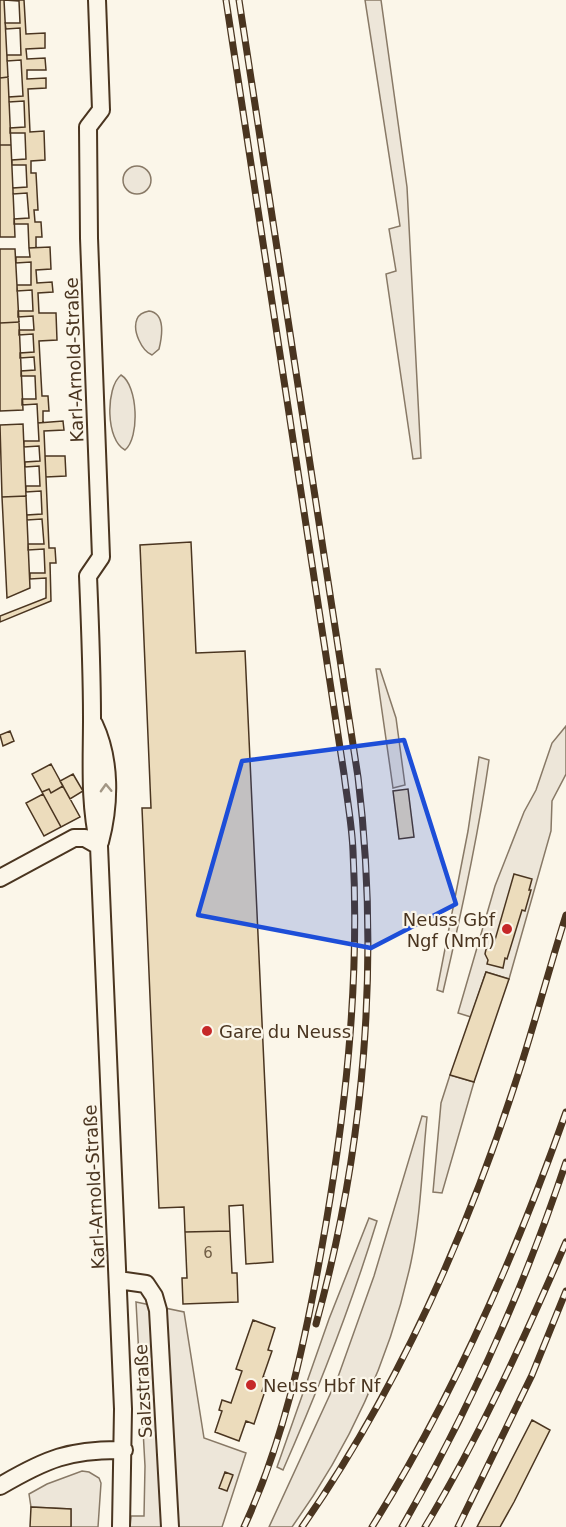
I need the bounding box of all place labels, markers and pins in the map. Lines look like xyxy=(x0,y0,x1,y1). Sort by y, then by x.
place label: Neuss Gbf Ngf (Nmf) xyxy=(403,909,496,951)
marker: Neuss Gbf Ngf (Nmf) xyxy=(500,922,514,936)
place label: Gare du Neuss xyxy=(219,1021,351,1042)
marker: Gare du Neuss xyxy=(200,1024,214,1038)
place label: Neuss Hbf Nf xyxy=(263,1375,381,1396)
marker: Neuss Hbf Nf xyxy=(244,1378,258,1392)

